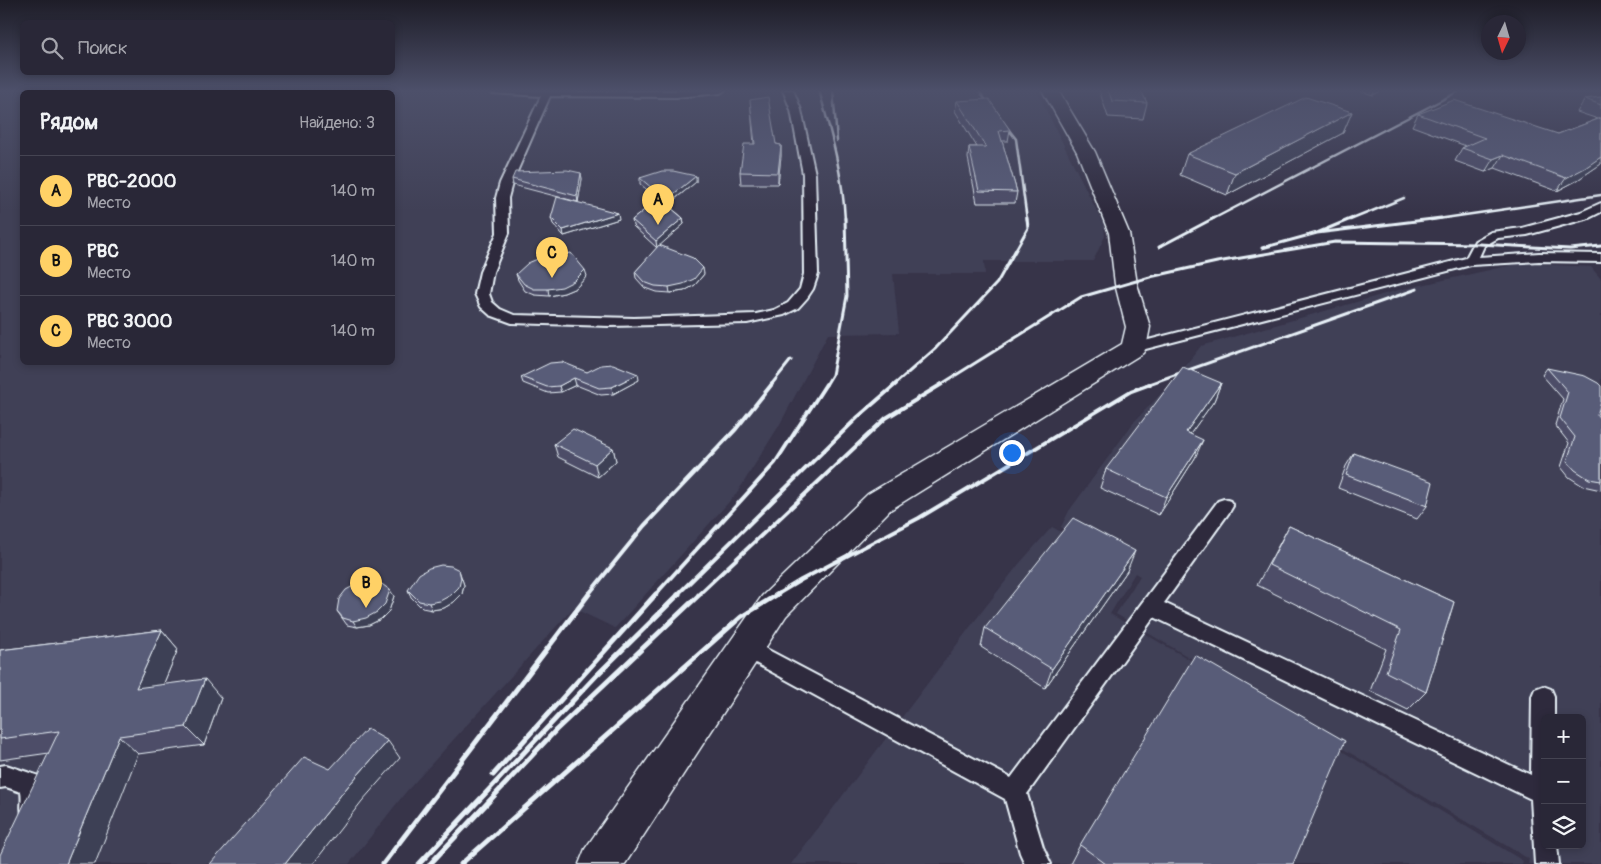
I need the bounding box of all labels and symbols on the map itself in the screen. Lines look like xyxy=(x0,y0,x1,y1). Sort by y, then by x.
north arrow xyxy=(1481,15,1526,60)
pin: A xyxy=(642,184,674,225)
pin: C xyxy=(536,237,568,278)
your location xyxy=(999,440,1025,466)
pin: B xyxy=(350,567,382,608)

